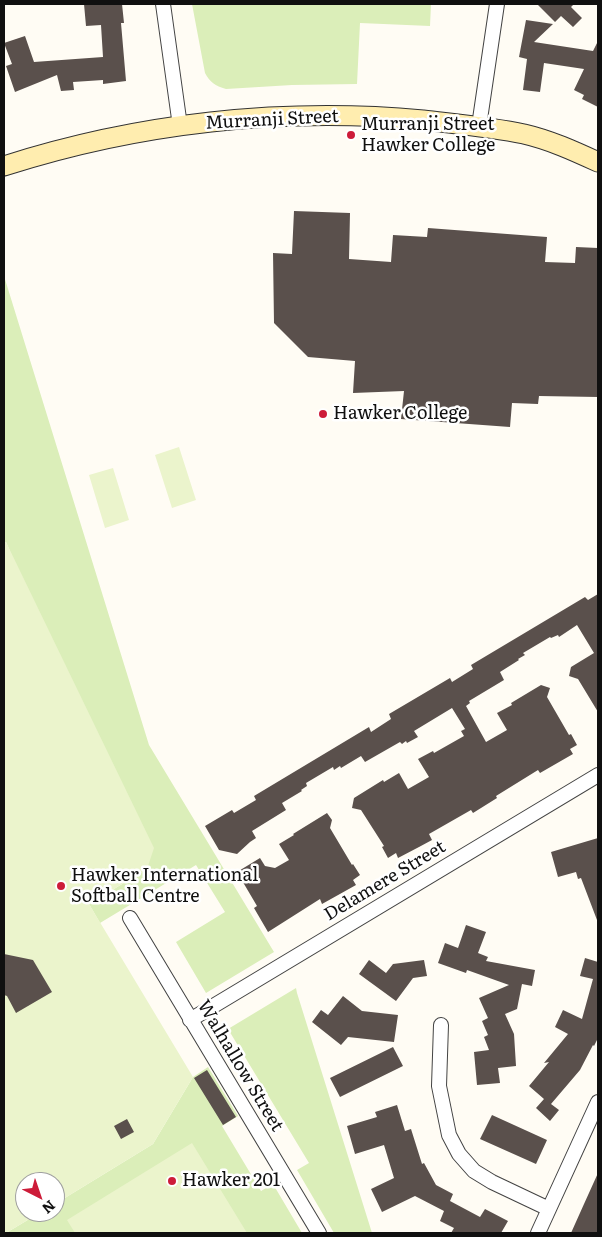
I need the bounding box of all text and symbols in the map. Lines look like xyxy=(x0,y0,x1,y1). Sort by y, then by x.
street label: Murranji Street xyxy=(205,106,339,134)
place label: Murranji Street Hawker College xyxy=(361,114,495,156)
marker: Murranji Street Hawker College xyxy=(345,129,357,141)
place label: Hawker College xyxy=(333,403,467,425)
marker: Hawker College xyxy=(317,408,329,420)
street label: Delamere Street xyxy=(320,836,450,926)
place label: Hawker International Softball Centre xyxy=(71,865,258,908)
marker: Hawker International Softball Centre xyxy=(55,880,67,892)
street label: Walhallow Street xyxy=(192,996,288,1136)
place label: Hawker 201 xyxy=(182,1170,280,1192)
north arrow xyxy=(15,1172,65,1222)
marker: Hawker 201 xyxy=(166,1175,178,1187)
text: N xyxy=(38,1196,60,1219)

